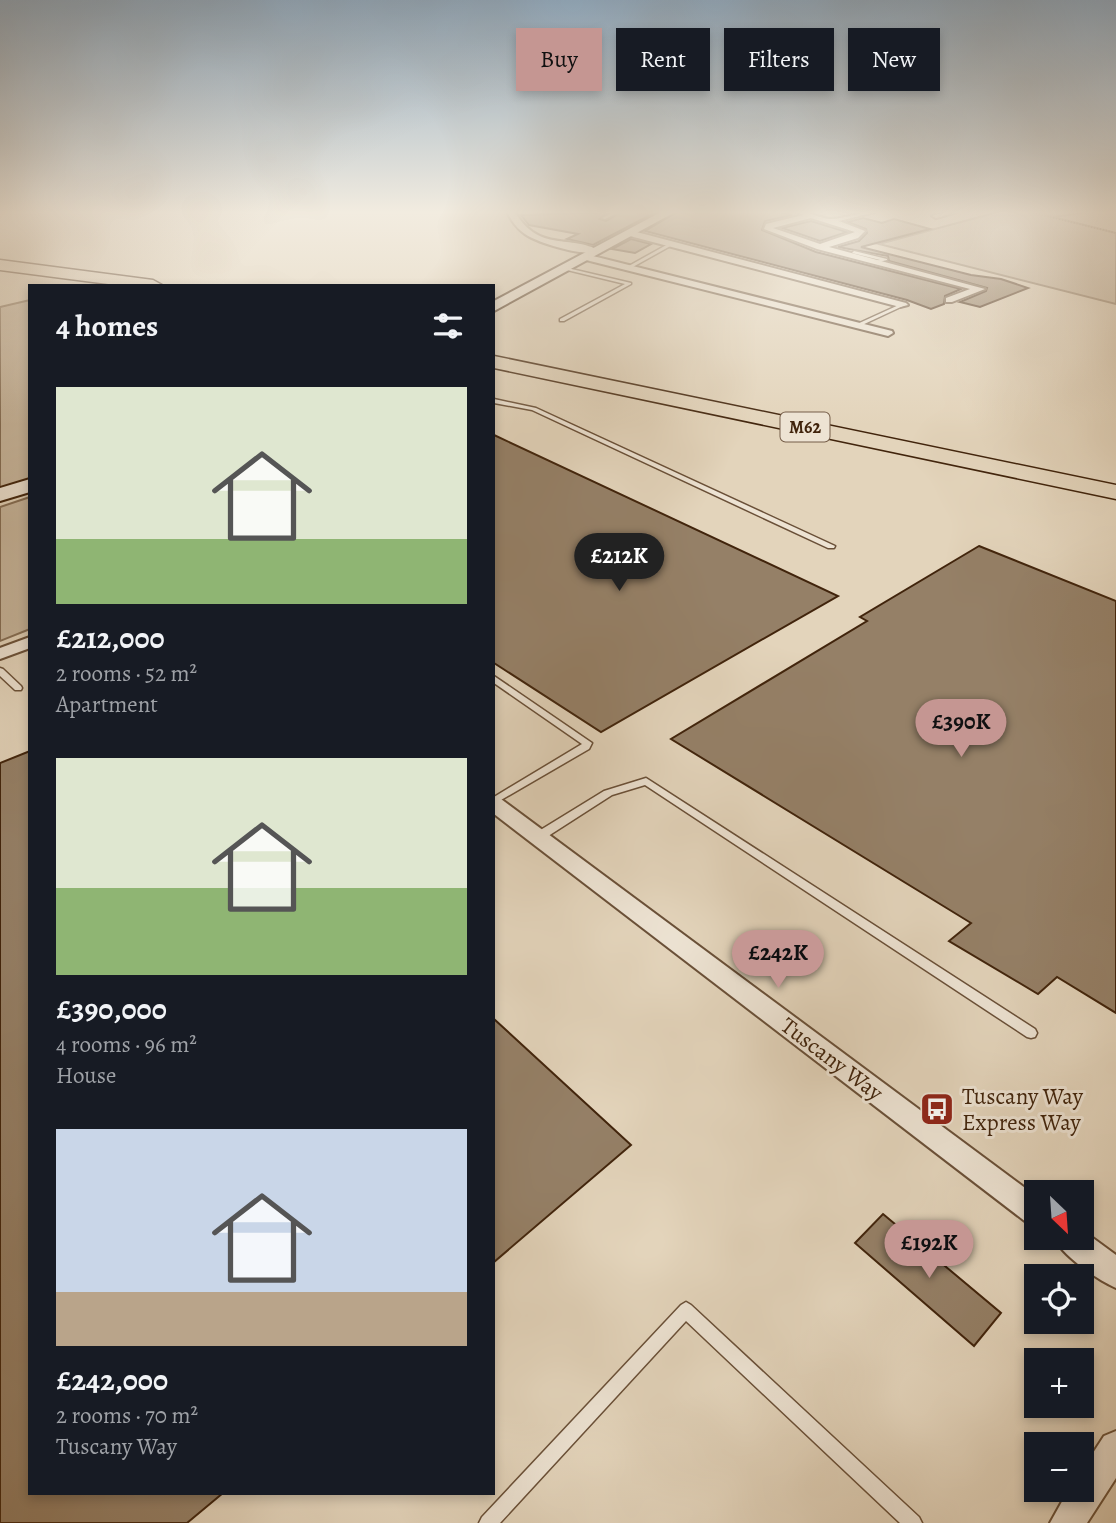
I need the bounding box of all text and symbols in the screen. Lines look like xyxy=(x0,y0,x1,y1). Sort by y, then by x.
chip: Buy xyxy=(516,28,602,91)
chip: Rent xyxy=(616,28,710,91)
chip: Filters xyxy=(724,28,834,91)
chip: New xyxy=(848,28,940,91)
text: 4 homes xyxy=(56,306,158,346)
icon: filters xyxy=(429,307,467,345)
road number: M62 xyxy=(780,412,830,442)
icon: home xyxy=(199,433,325,559)
pin: £212K xyxy=(570,534,668,593)
text: £212K xyxy=(590,540,648,571)
text: £212,000 xyxy=(56,618,165,658)
text: 2 rooms · 52 m² xyxy=(56,658,197,689)
text: Apartment xyxy=(56,689,158,720)
pin: £390K xyxy=(912,700,1010,759)
text: £390K xyxy=(931,706,991,737)
icon: home xyxy=(199,804,325,930)
pin: £242K xyxy=(729,930,827,990)
text: £242K xyxy=(748,937,808,968)
text: £390,000 xyxy=(56,989,167,1029)
street label: Tuscany Way xyxy=(774,1010,890,1108)
text: 4 rooms · 96 m² xyxy=(56,1029,197,1060)
text: House xyxy=(56,1060,116,1091)
place label: Tuscany Way Express Way xyxy=(962,1081,1084,1138)
bus stop icon: Tuscany Way Express Way xyxy=(918,1090,956,1128)
icon: home xyxy=(199,1175,325,1301)
north arrow xyxy=(1024,1180,1094,1250)
map controls xyxy=(1024,1180,1094,1502)
pin: £192K xyxy=(880,1220,978,1280)
text: £192K xyxy=(900,1227,958,1258)
button: locate xyxy=(1024,1264,1094,1334)
button: + xyxy=(1024,1348,1094,1418)
text: £242,000 xyxy=(56,1360,168,1400)
text: 2 rooms · 70 m² xyxy=(56,1400,198,1431)
text: Tuscany Way xyxy=(56,1431,177,1462)
button: − xyxy=(1024,1432,1094,1502)

